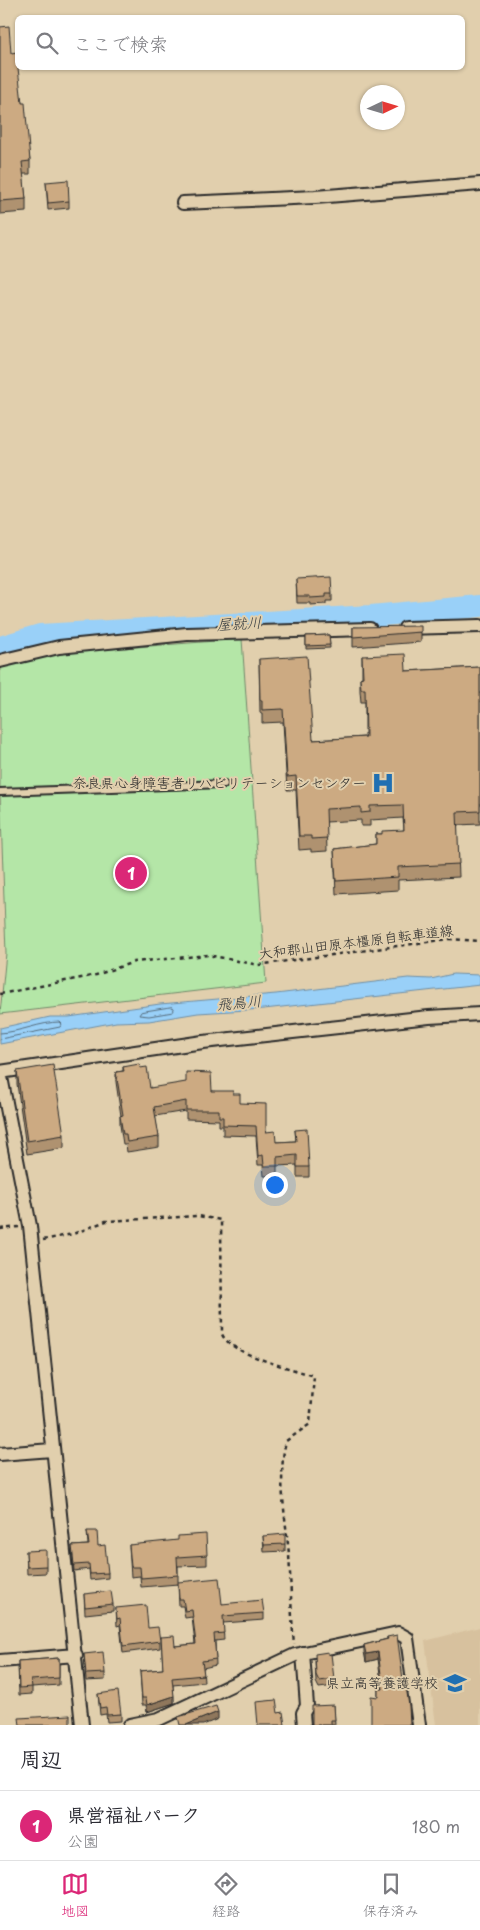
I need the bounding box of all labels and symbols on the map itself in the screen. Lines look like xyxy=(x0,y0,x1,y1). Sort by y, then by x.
north arrow xyxy=(360,85,405,130)
water label: 屋就川 xyxy=(216,610,262,635)
hospital icon: 奈良県心身障害者リハビリテーションセンター xyxy=(370,770,396,796)
place label: 奈良県心身障害者リハビリテーションセンター xyxy=(73,772,366,793)
pin: 1 xyxy=(115,854,147,892)
street label: 大和郡山田原本橿原自転車道線 xyxy=(257,919,454,964)
water label: 飛鳥川 xyxy=(215,988,262,1015)
your location xyxy=(262,1172,288,1198)
school or university icon: 県立高等養護学校 xyxy=(442,1670,468,1696)
place label: 県立高等養護学校 xyxy=(326,1672,438,1693)

